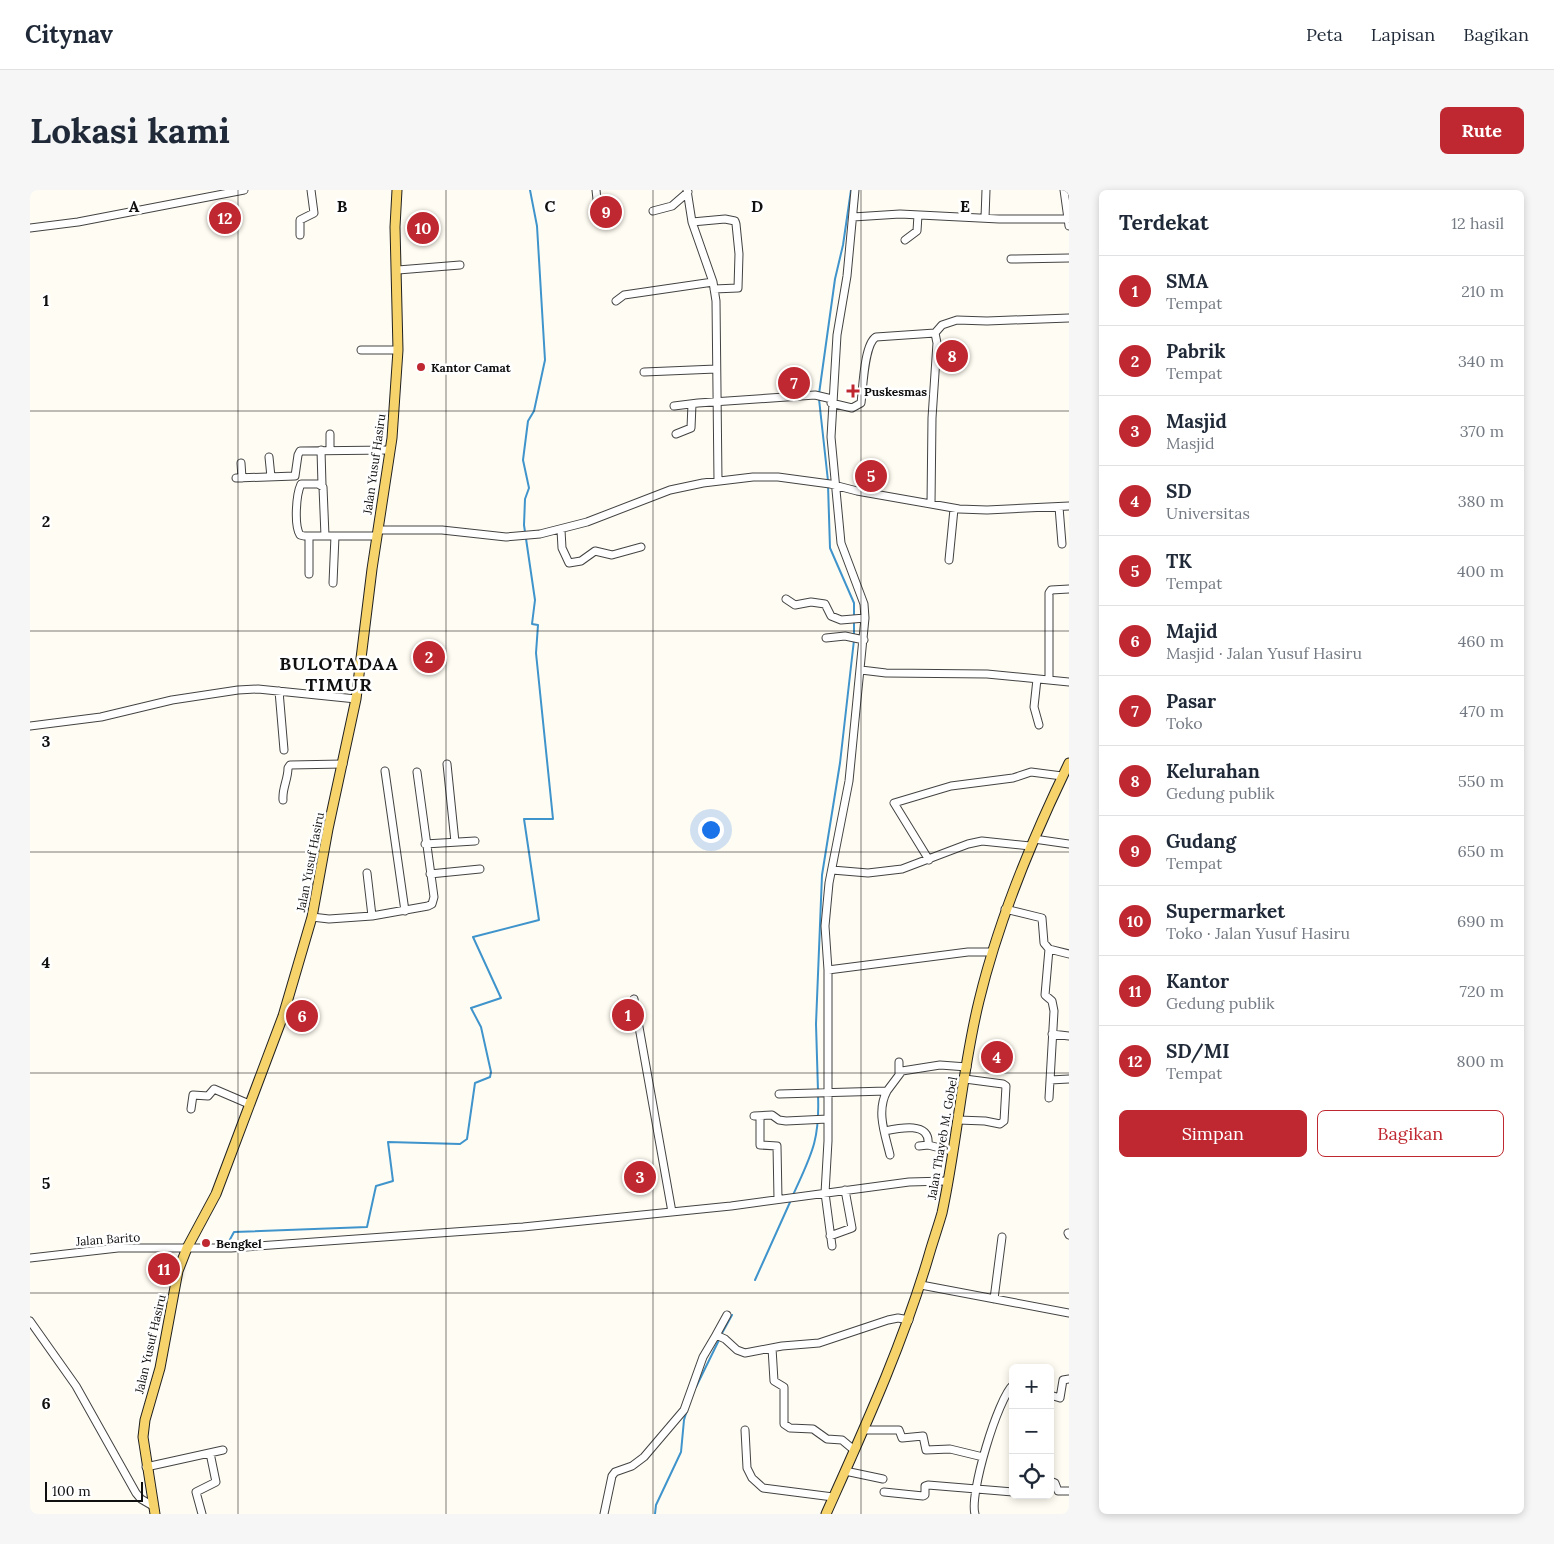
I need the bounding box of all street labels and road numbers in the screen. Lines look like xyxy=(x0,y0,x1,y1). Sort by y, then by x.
street label: Jalan Yusuf Hasiru xyxy=(359,413,388,516)
street label: Jalan Yusuf Hasiru xyxy=(293,811,327,914)
street label: Jalan Thayeb M. Gobel xyxy=(924,1076,960,1201)
street label: Jalan Barito xyxy=(74,1229,141,1249)
street label: Jalan Yusuf Hasiru xyxy=(131,1293,169,1396)

